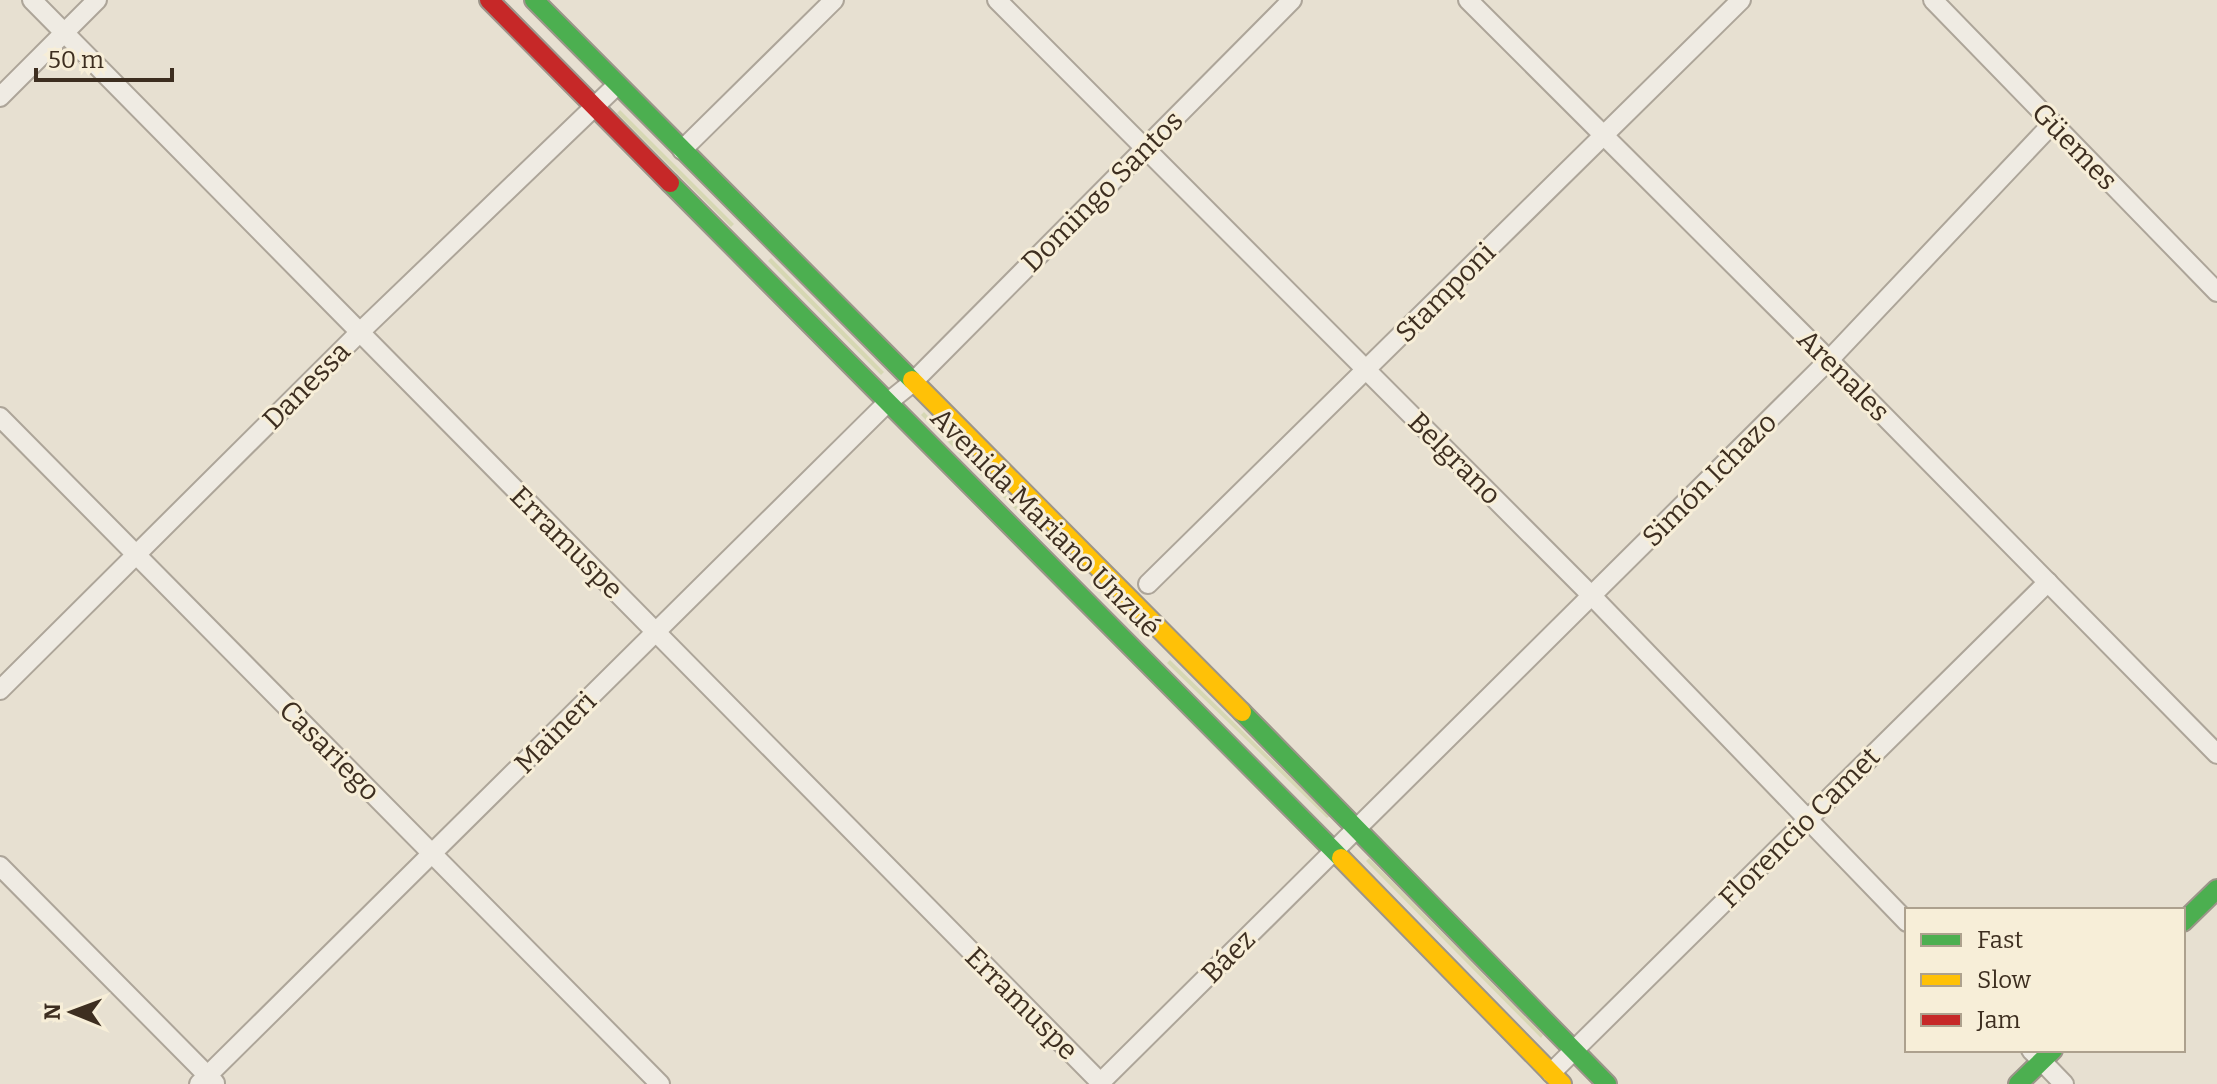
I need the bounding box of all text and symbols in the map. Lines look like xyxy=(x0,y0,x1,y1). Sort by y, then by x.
scale bar xyxy=(36,32,172,82)
text: 50 m xyxy=(48,46,104,74)
street label: Güemes xyxy=(2025,96,2124,197)
street label: Domingo Santos xyxy=(1015,104,1190,279)
street label: Stamponi xyxy=(1389,236,1502,349)
street label: Arenales xyxy=(1791,323,1896,428)
street label: Danessa xyxy=(256,335,357,436)
street label: Avenida Mariano Unzué xyxy=(924,401,1167,644)
street label: Belgrano xyxy=(1402,405,1508,511)
street label: Simón Ichazo xyxy=(1635,405,1783,553)
street label: Erramuspe xyxy=(504,479,630,605)
street label: Maineri xyxy=(508,685,603,780)
street label: Casariego xyxy=(273,693,387,807)
street label: Florencio Camet xyxy=(1712,740,1886,914)
legend xyxy=(1905,908,2185,1052)
street label: Báez xyxy=(1195,923,1262,990)
text: Fast xyxy=(1977,926,2023,954)
street label: Erramuspe xyxy=(959,940,1085,1066)
text: Slow xyxy=(1977,966,2032,994)
north arrow xyxy=(32,972,112,1052)
text: N xyxy=(39,1003,66,1020)
text: Jam xyxy=(1976,1006,2021,1034)

